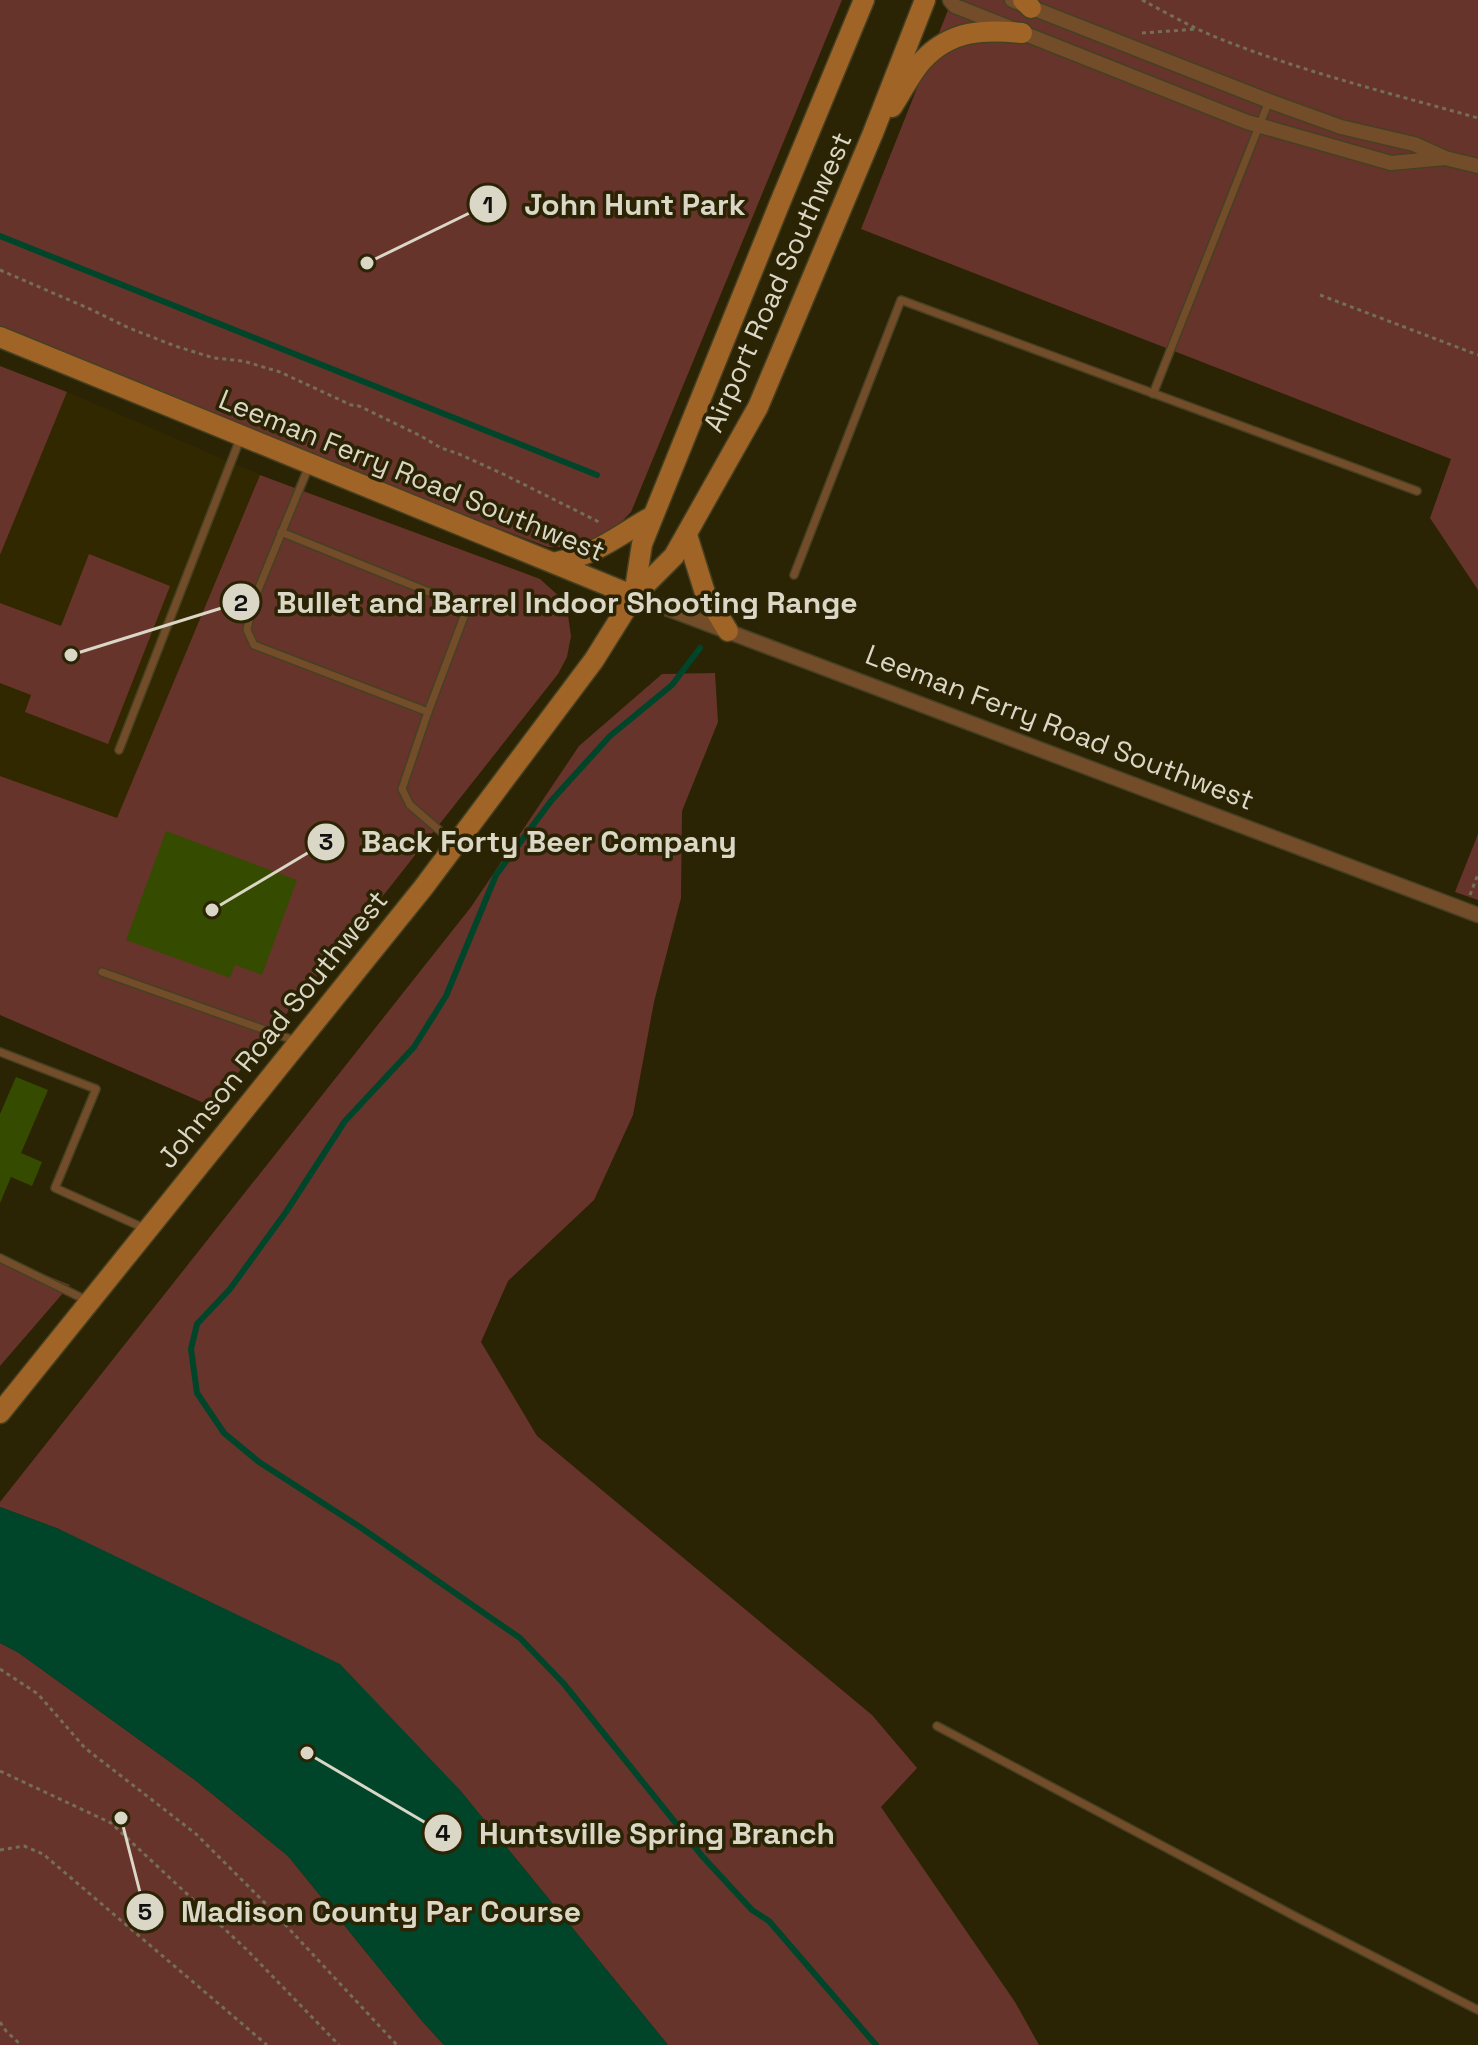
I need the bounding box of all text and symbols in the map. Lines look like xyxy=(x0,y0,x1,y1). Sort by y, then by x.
street label: Airport Road Southwest xyxy=(695,126,859,438)
callout: John Hunt Park xyxy=(468,177,761,231)
text: John Hunt Park xyxy=(524,185,746,224)
text: 1 xyxy=(483,189,493,220)
street label: Leeman Ferry Road Southwest xyxy=(214,381,610,569)
callout: Bullet and Barrel Indoor Shooting Range xyxy=(221,575,874,629)
text: Bullet and Barrel Indoor Shooting Range xyxy=(276,583,858,622)
text: 2 xyxy=(234,587,248,618)
street label: Leeman Ferry Road Southwest xyxy=(861,636,1259,818)
callout: Back Forty Beer Company xyxy=(306,815,753,869)
text: Back Forty Beer Company xyxy=(361,822,737,861)
text: 3 xyxy=(319,826,333,857)
street label: Johnson Road Southwest xyxy=(149,883,395,1175)
callout: Huntsville Spring Branch xyxy=(423,1806,851,1860)
text: Huntsville Spring Branch xyxy=(479,1814,835,1853)
text: 4 xyxy=(435,1817,451,1848)
callout: Madison County Par Course xyxy=(125,1885,597,1939)
text: Madison County Par Course xyxy=(181,1892,581,1931)
text: 5 xyxy=(138,1896,152,1927)

